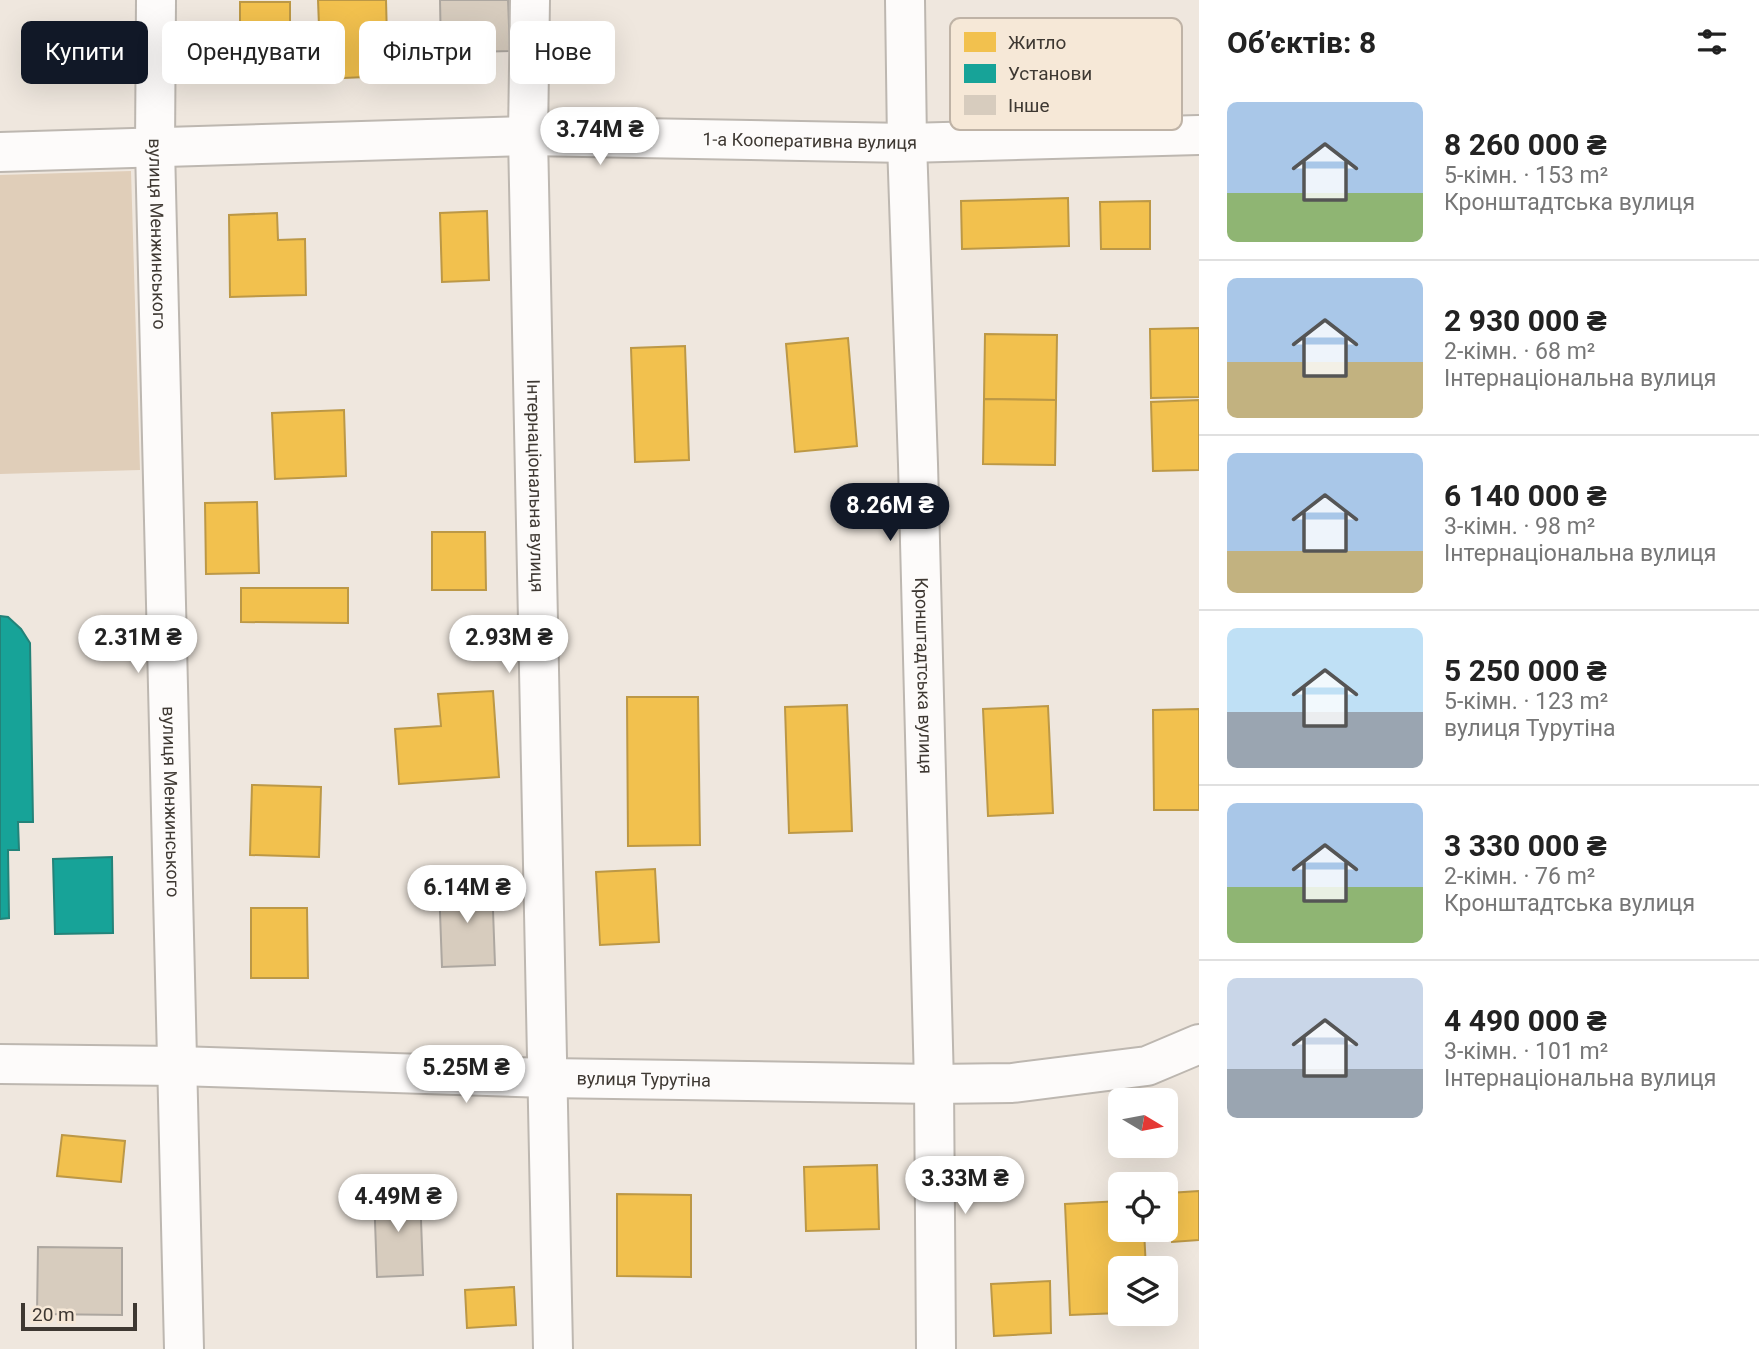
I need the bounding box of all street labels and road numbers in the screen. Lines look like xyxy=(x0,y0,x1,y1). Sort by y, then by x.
street label: 1-а Кооперативна вулиця xyxy=(702,128,917,153)
street label: вулиця Менжинського xyxy=(145,138,170,330)
street label: Інтернаціональна вулиця xyxy=(523,379,548,593)
street label: Кронштадтська вулиця xyxy=(911,577,937,774)
street label: вулиця Менжинського xyxy=(158,706,184,898)
street label: вулиця Турутіна xyxy=(576,1067,711,1091)

